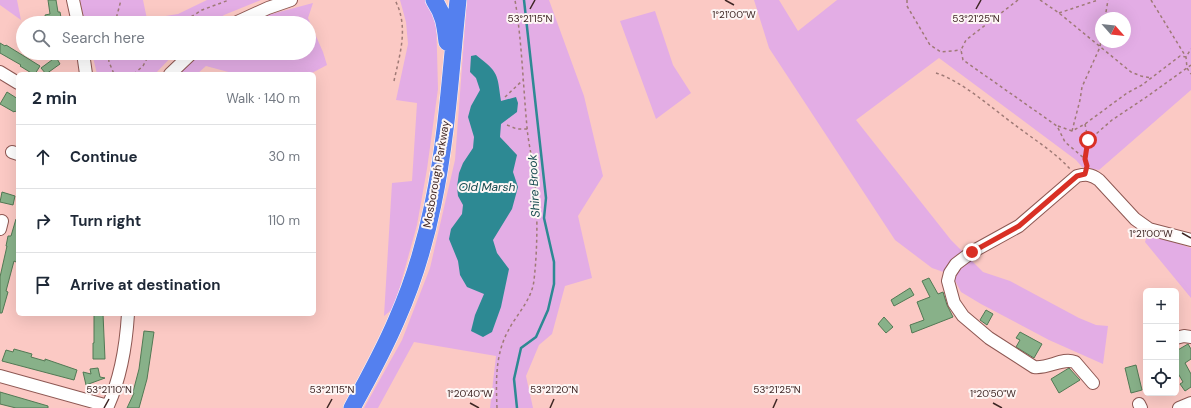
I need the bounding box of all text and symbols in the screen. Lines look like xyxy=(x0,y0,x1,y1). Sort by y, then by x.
text: 1°21'00"W xyxy=(712,8,756,21)
text: 53°21'15"N xyxy=(508,12,552,25)
text: 53°21'25"N xyxy=(952,12,1000,25)
north arrow xyxy=(1095,12,1131,48)
search box xyxy=(16,16,316,60)
icon: search xyxy=(30,27,52,49)
text: Search here xyxy=(62,28,145,48)
text: 2 min xyxy=(32,87,77,109)
text: Walk · 140 m xyxy=(226,90,300,107)
street label: Mosborough Parkway xyxy=(420,119,452,229)
route start xyxy=(1079,131,1097,149)
icon: ahead xyxy=(32,146,54,168)
text: Continue xyxy=(70,147,138,167)
text: 30 m xyxy=(268,148,300,165)
water label: Shire Brook xyxy=(524,153,544,218)
water label: Old Marsh xyxy=(458,179,516,195)
icon: right xyxy=(32,210,54,232)
text: Turn right xyxy=(70,211,141,231)
text: 110 m xyxy=(268,212,300,229)
text: 1°21'00"W xyxy=(1129,227,1173,240)
route end xyxy=(963,243,981,261)
icon: arrive xyxy=(32,274,54,296)
text: Arrive at destination xyxy=(70,275,221,295)
map controls xyxy=(1143,288,1179,396)
button: + xyxy=(1143,288,1179,324)
button: − xyxy=(1143,324,1179,360)
button: locate xyxy=(1143,360,1179,396)
text: 53°21'10"N xyxy=(86,383,132,396)
text: 53°21'15"N xyxy=(310,383,354,396)
text: 53°21'20"N xyxy=(530,383,578,396)
text: 53°21'25"N xyxy=(753,383,801,396)
text: 1°20'40"W xyxy=(447,387,493,400)
text: 1°20'50"W xyxy=(970,387,1016,400)

